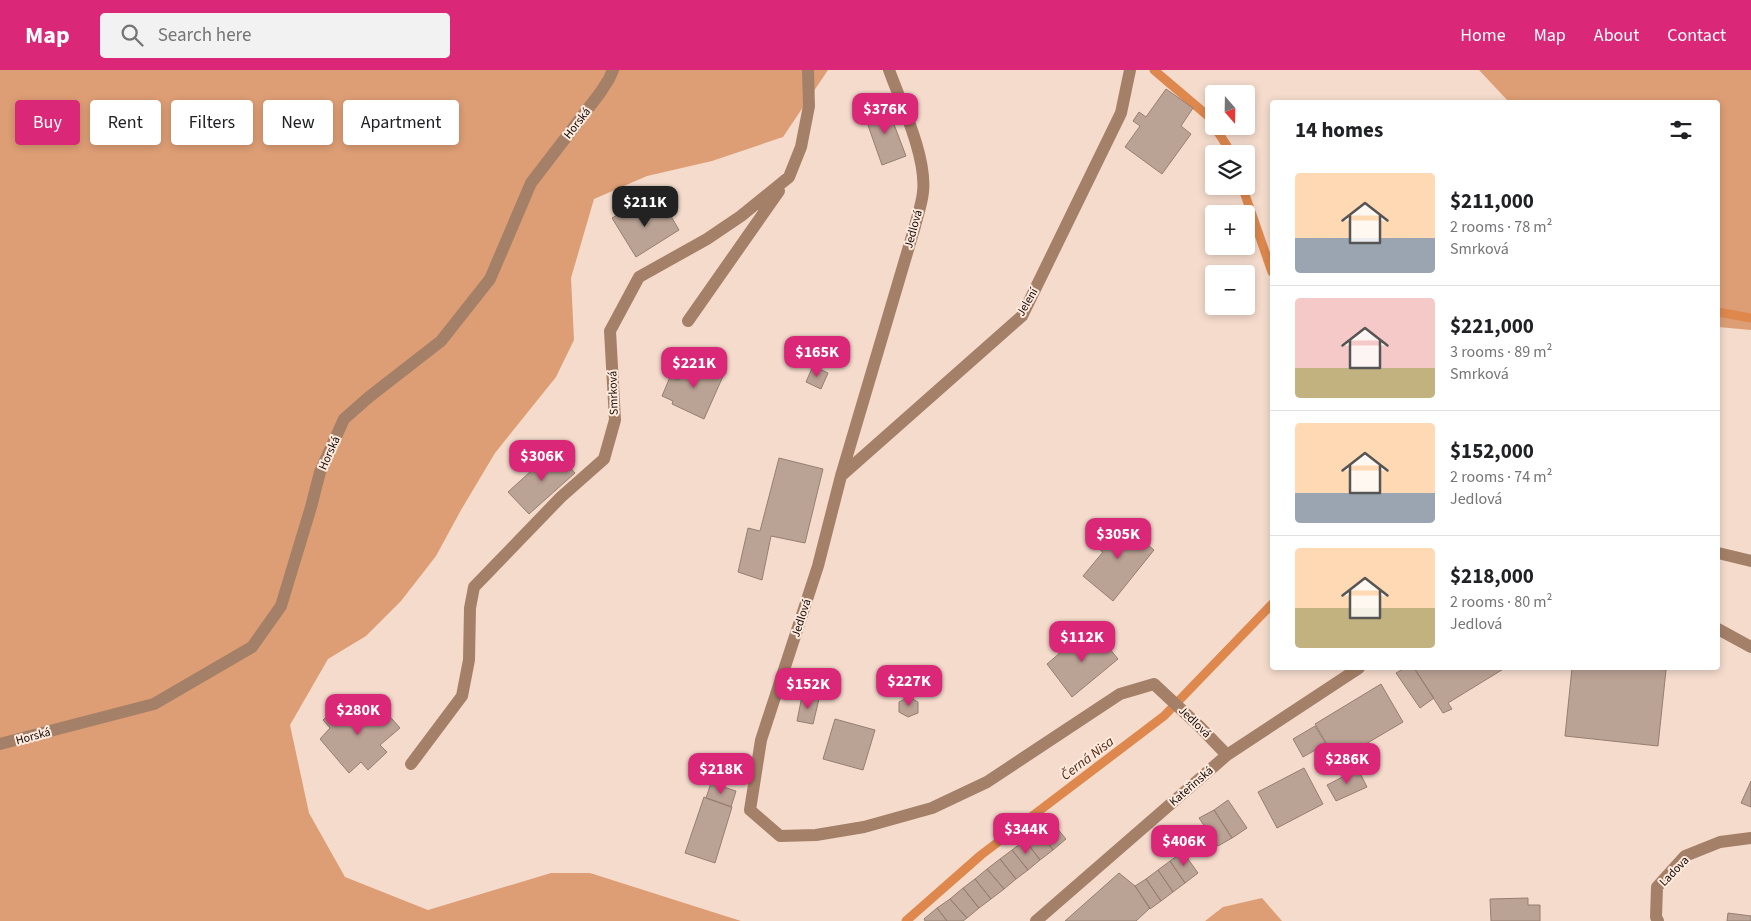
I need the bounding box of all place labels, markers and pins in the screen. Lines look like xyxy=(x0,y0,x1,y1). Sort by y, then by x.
pin: $376K xyxy=(850,92,920,135)
pin: $211K xyxy=(610,186,680,228)
pin: $165K xyxy=(782,336,852,378)
pin: $221K xyxy=(659,346,729,389)
pin: $306K xyxy=(507,440,577,482)
pin: $305K xyxy=(1083,518,1153,560)
pin: $112K xyxy=(1047,620,1117,663)
pin: $227K xyxy=(874,664,944,707)
pin: $152K xyxy=(773,668,843,710)
pin: $280K xyxy=(323,694,393,736)
pin: $286K xyxy=(1312,742,1382,785)
pin: $218K xyxy=(686,752,756,795)
pin: $344K xyxy=(991,812,1061,855)
pin: $406K xyxy=(1149,824,1219,867)

